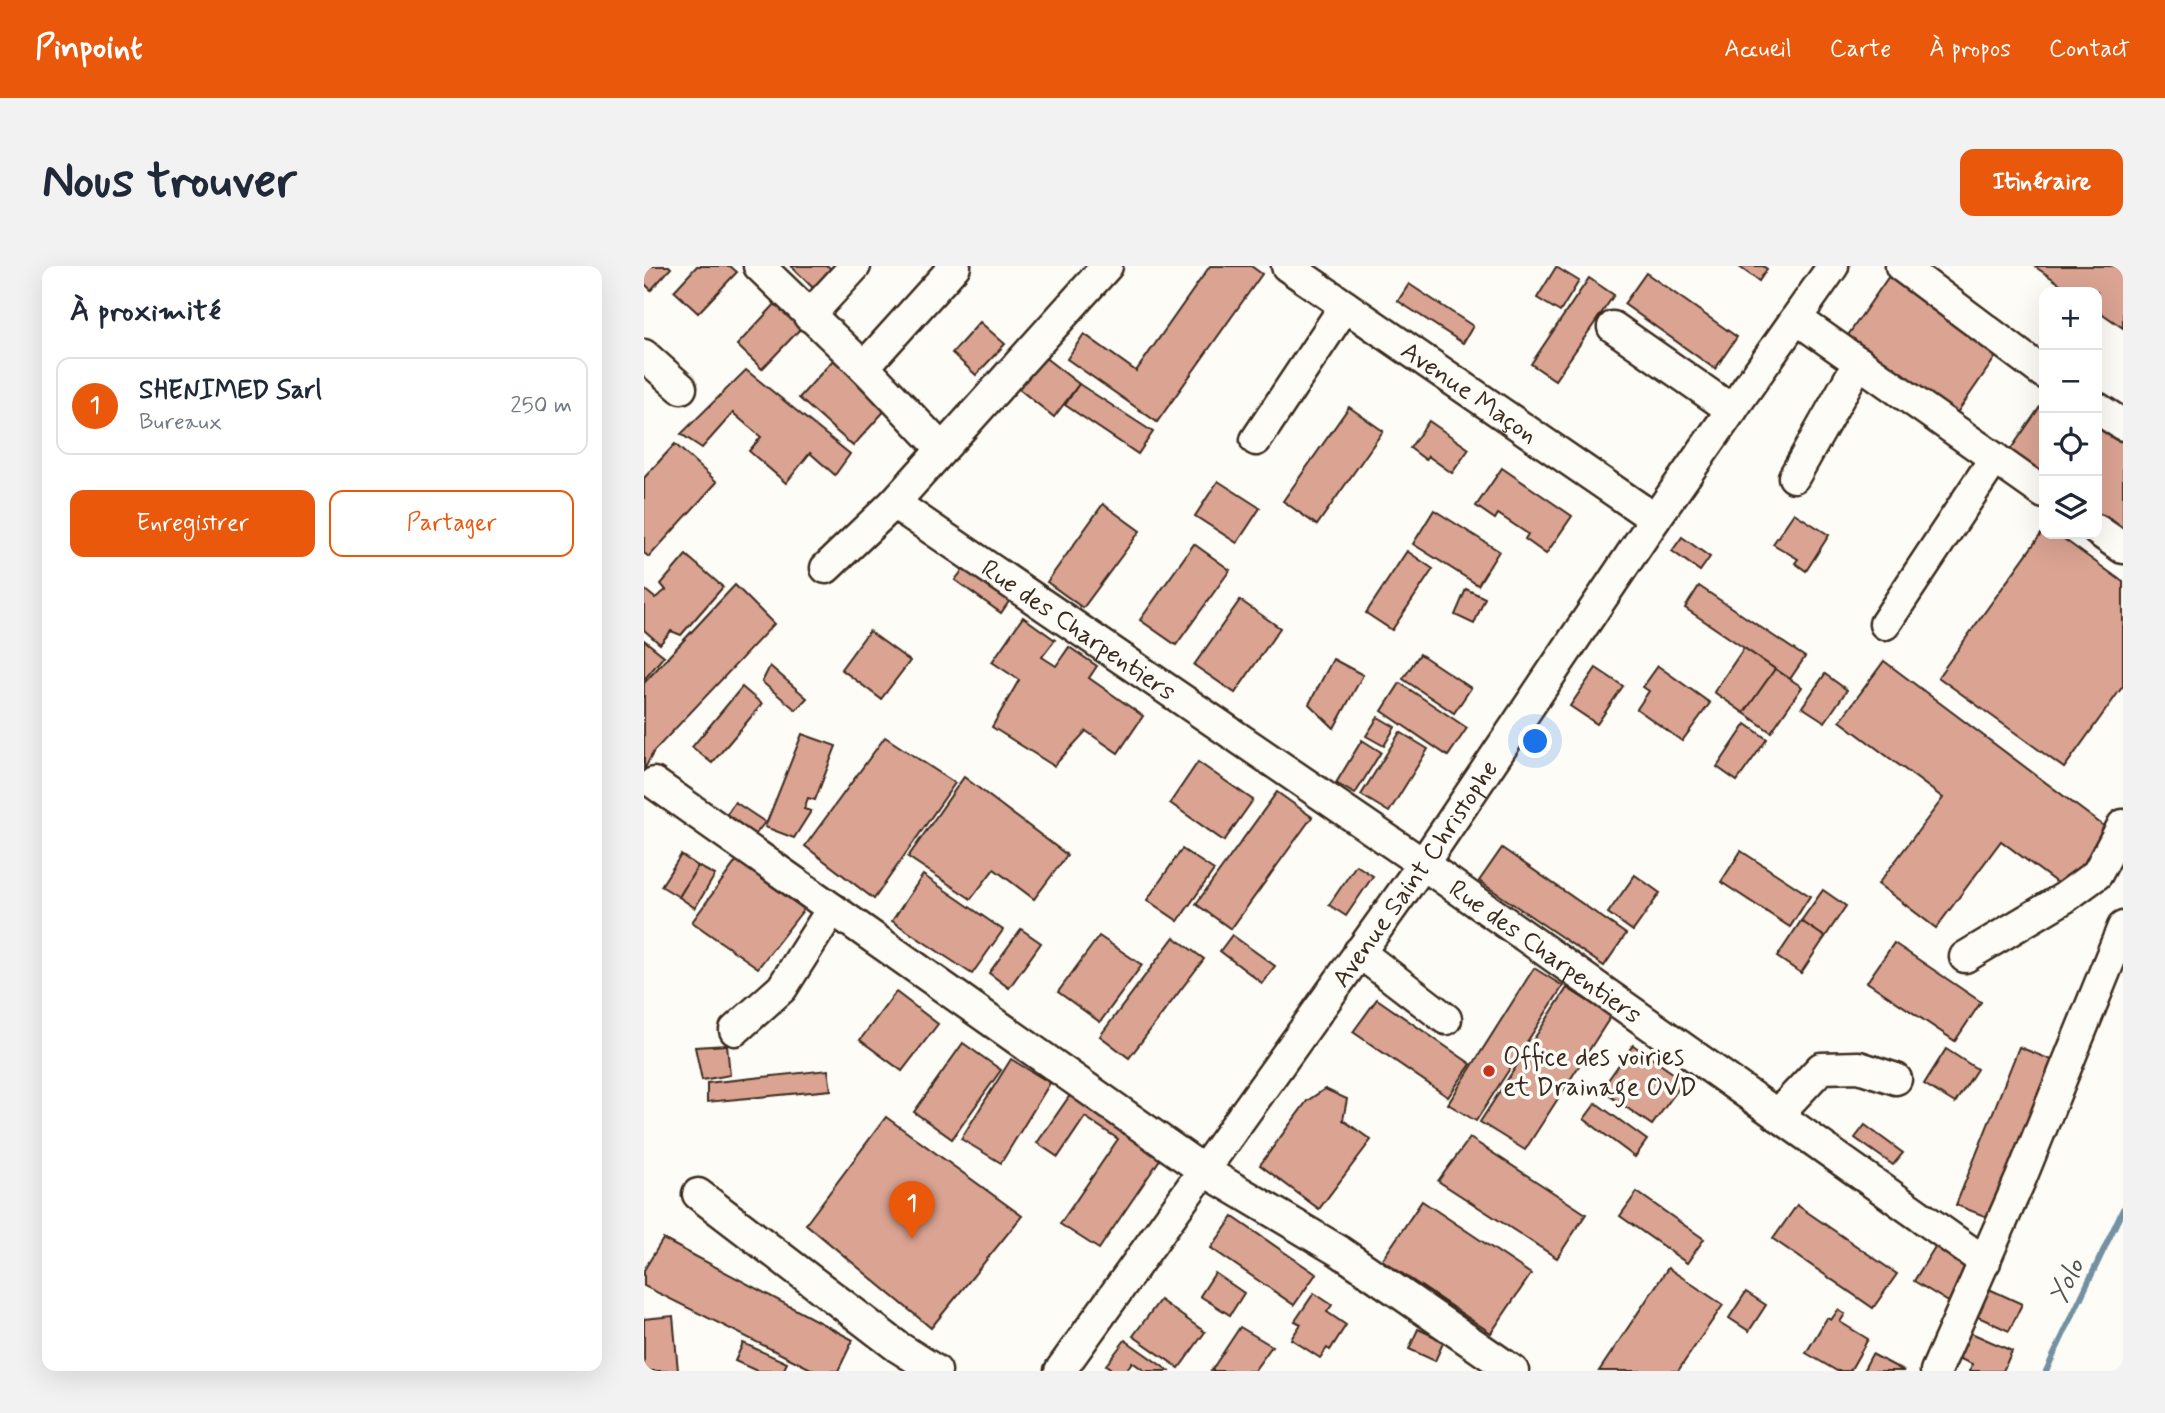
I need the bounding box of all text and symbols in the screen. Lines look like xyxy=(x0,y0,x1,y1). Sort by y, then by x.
text: Pinpoint xyxy=(35,27,143,71)
text: Accueil xyxy=(1724,34,1792,65)
text: Carte xyxy=(1830,34,1891,65)
text: À propos xyxy=(1929,34,2011,65)
text: Contact xyxy=(2049,34,2130,65)
button: Itinéraire xyxy=(1960,149,2123,216)
text: Nous trouver xyxy=(42,150,297,215)
map controls xyxy=(2039,287,2102,539)
button: + xyxy=(2039,287,2102,350)
text: À proximité xyxy=(70,292,221,331)
street label: Avenue Maçon xyxy=(1394,334,1544,452)
button: − xyxy=(2039,350,2102,413)
text: SHENIMED Sarl xyxy=(139,374,322,408)
text: 1 xyxy=(90,391,100,421)
text: 250 m xyxy=(510,391,572,421)
text: Bureaux xyxy=(139,408,222,438)
button: locate xyxy=(2039,413,2102,476)
button: layers xyxy=(2039,476,2102,539)
button: Enregistrer xyxy=(70,490,315,557)
button: Partager xyxy=(329,490,574,557)
street label: Rue des Charpentiers xyxy=(974,552,1182,709)
your location xyxy=(1518,724,1552,758)
street label: Avenue Saint Christophe xyxy=(1325,754,1507,995)
street label: Rue des Charpentiers xyxy=(1442,873,1648,1033)
place label: Office des voiries et Drainage OVD xyxy=(1503,1041,1697,1108)
marker: Office des voiries et Drainage OVD xyxy=(1481,1063,1497,1079)
pin: 1 xyxy=(889,1181,935,1239)
water label: Yolo xyxy=(2040,1252,2095,1311)

